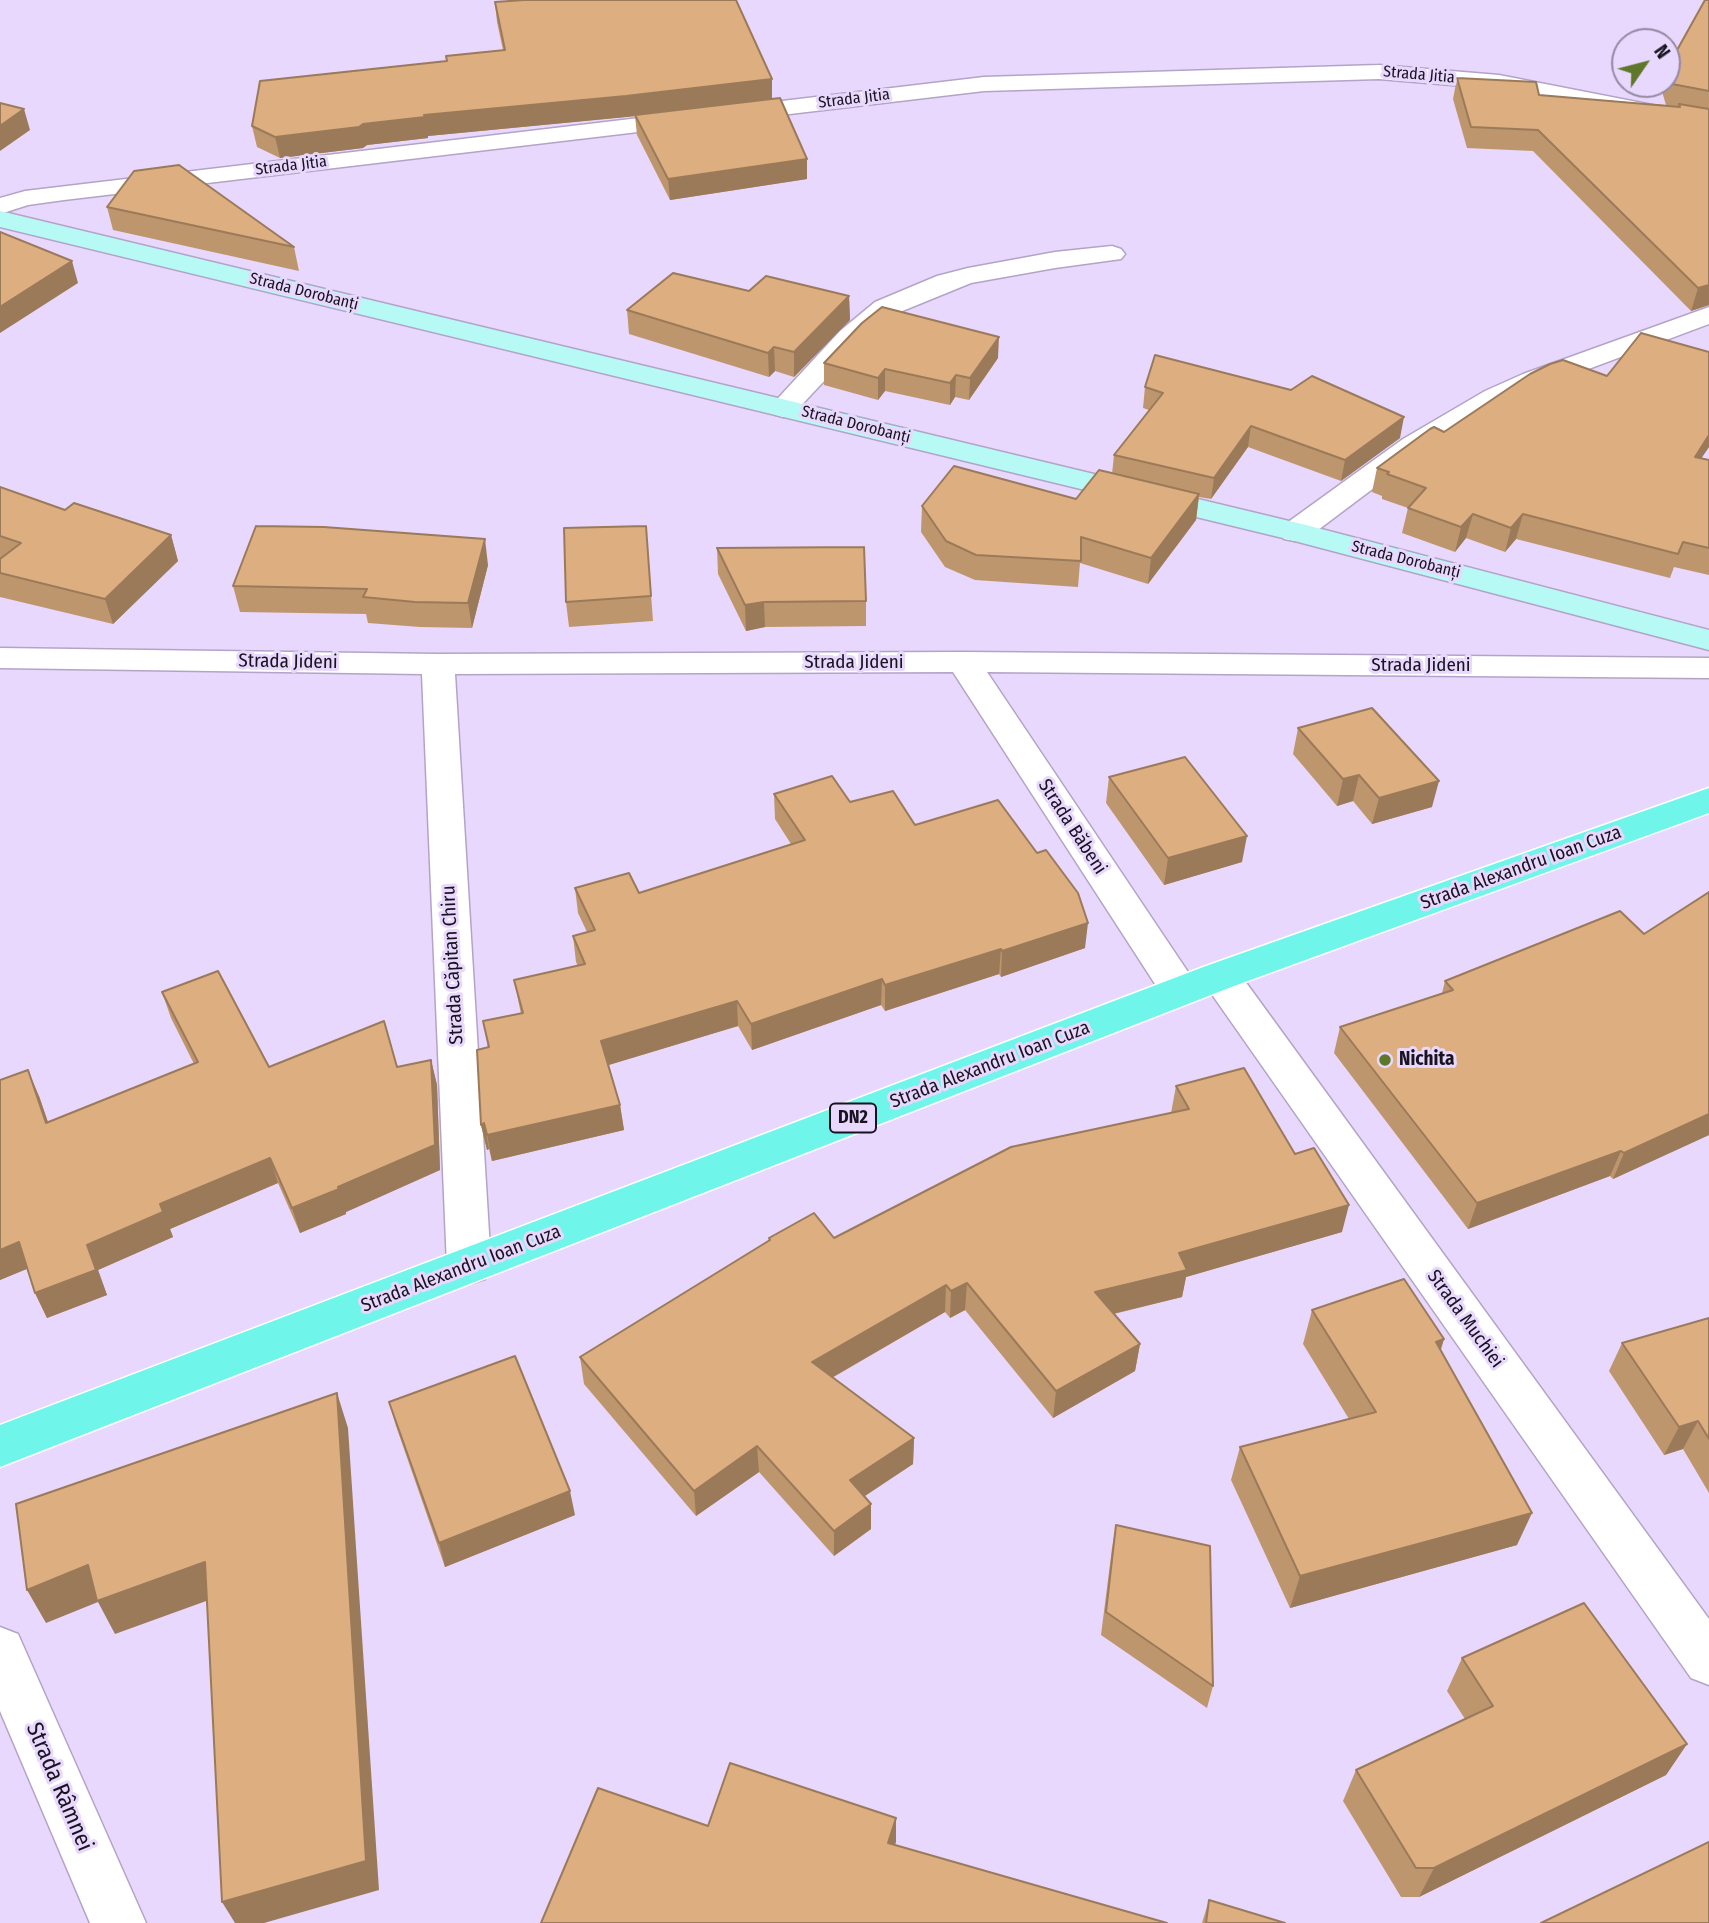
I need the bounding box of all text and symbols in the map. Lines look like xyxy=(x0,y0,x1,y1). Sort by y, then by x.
north arrow xyxy=(1611,28,1681,98)
text: N xyxy=(1649,41,1675,63)
street label: Strada Jitia xyxy=(1382,62,1456,88)
street label: Strada Jitia xyxy=(817,85,891,113)
street label: Strada Jitia xyxy=(254,152,328,180)
street label: Strada Dorobanți xyxy=(248,269,360,315)
street label: Strada Dorobanți xyxy=(800,402,912,448)
street label: Strada Dorobanți xyxy=(1350,537,1462,583)
street label: Strada Jideni xyxy=(238,650,338,674)
street label: Strada Jideni xyxy=(804,652,904,674)
street label: Strada Jideni xyxy=(1371,655,1471,677)
street label: Strada Băbeni xyxy=(1033,775,1111,879)
street label: Strada Alexandru Ioan Cuza xyxy=(1417,821,1625,915)
street label: Strada Căpitan Chiru xyxy=(437,885,469,1045)
street label: Strada Alexandru Ioan Cuza xyxy=(887,1016,1093,1114)
place label: Nichita xyxy=(1399,1049,1454,1071)
marker: Nichita xyxy=(1377,1052,1393,1068)
road number: DN2 xyxy=(830,1104,876,1133)
street label: Strada Alexandru Ioan Cuza xyxy=(358,1220,564,1318)
street label: Strada Muchiei xyxy=(1422,1266,1508,1372)
street label: Strada Râmnei xyxy=(20,1719,98,1855)

